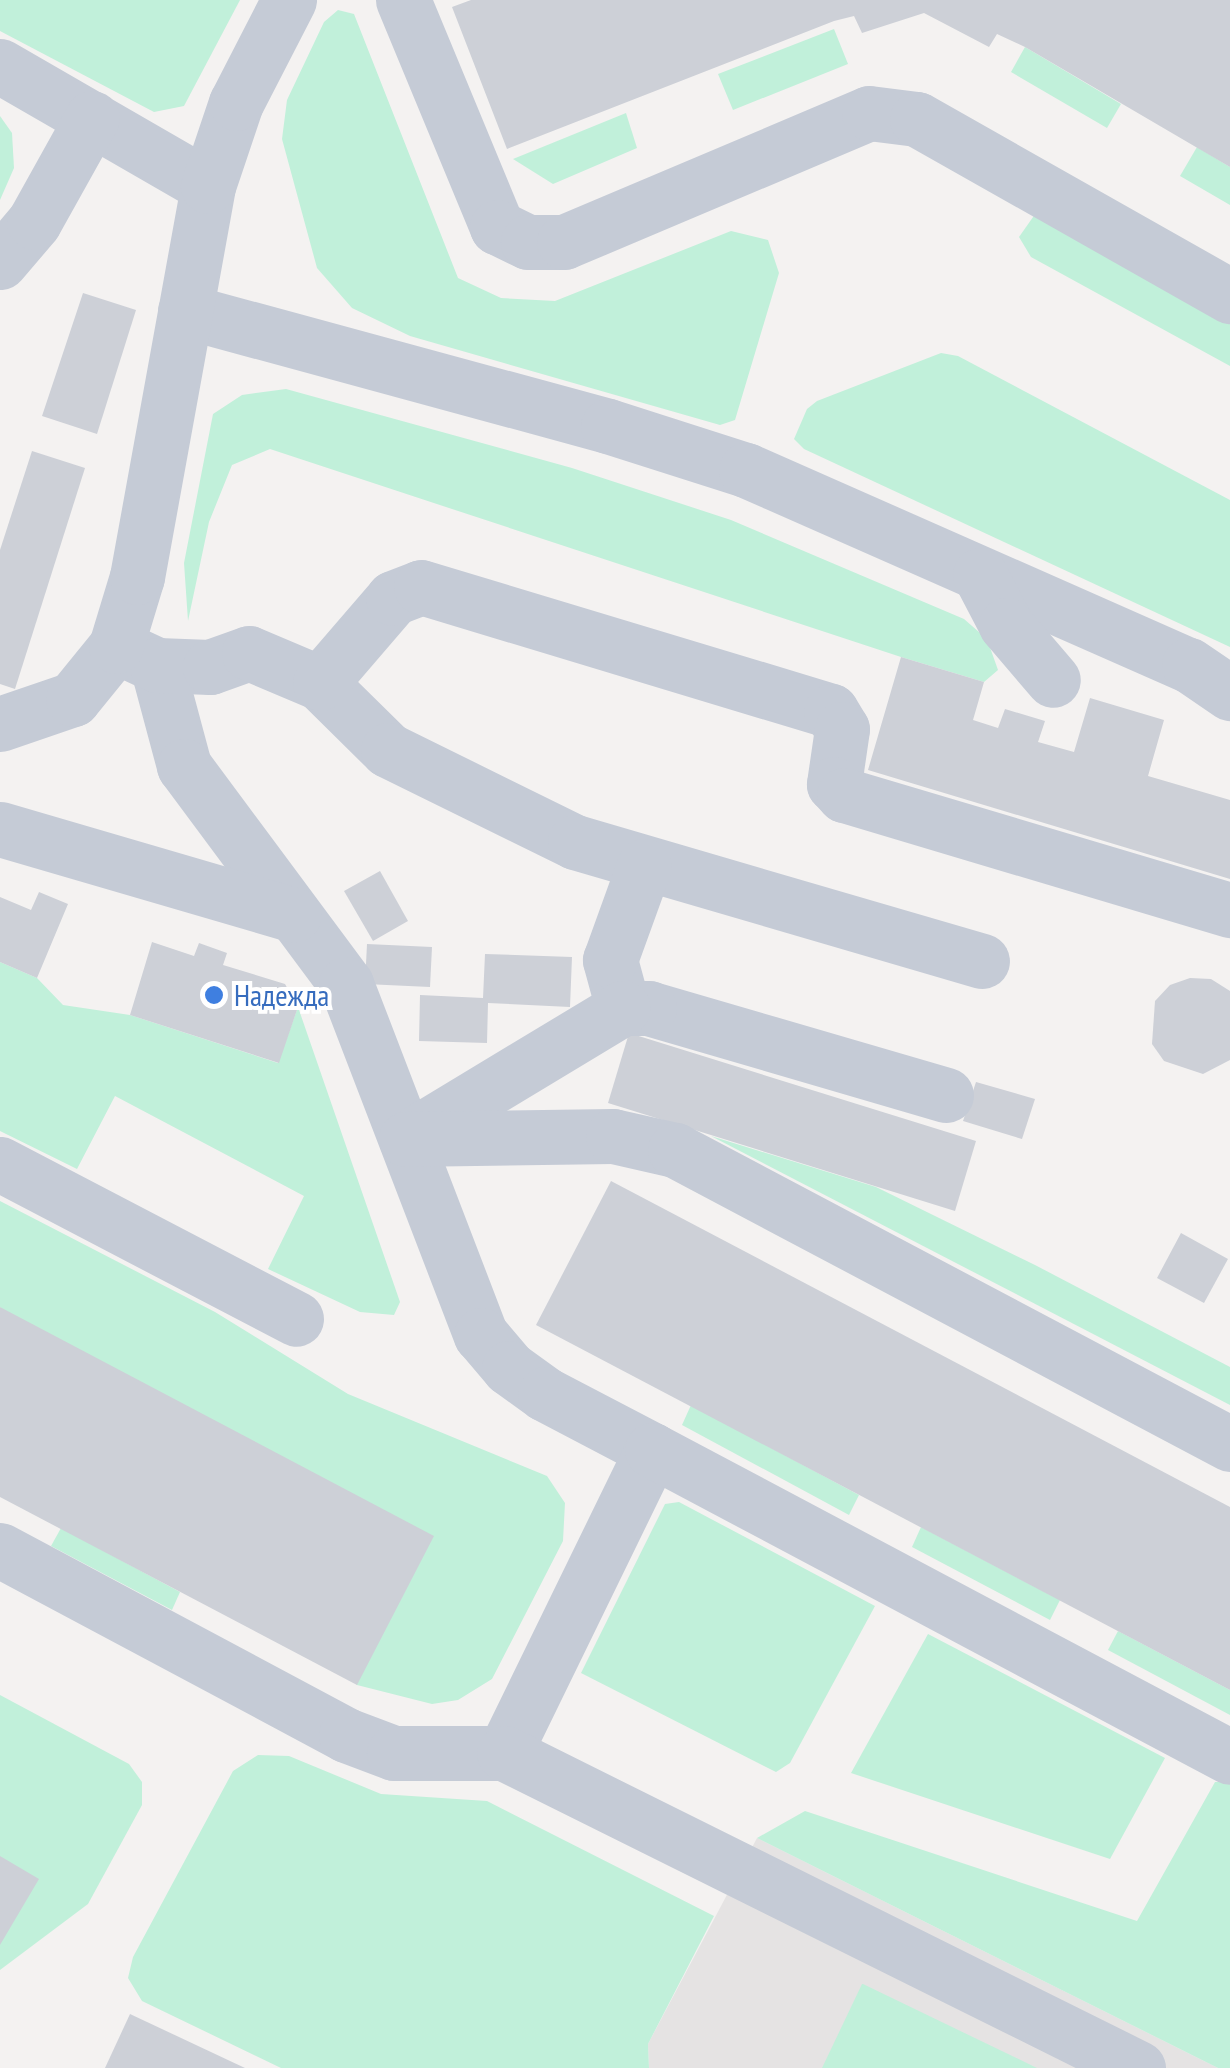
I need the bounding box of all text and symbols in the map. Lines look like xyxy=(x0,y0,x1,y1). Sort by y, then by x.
place label: Надежда xyxy=(234,977,329,1013)
marker: Надежда xyxy=(203,984,225,1006)

